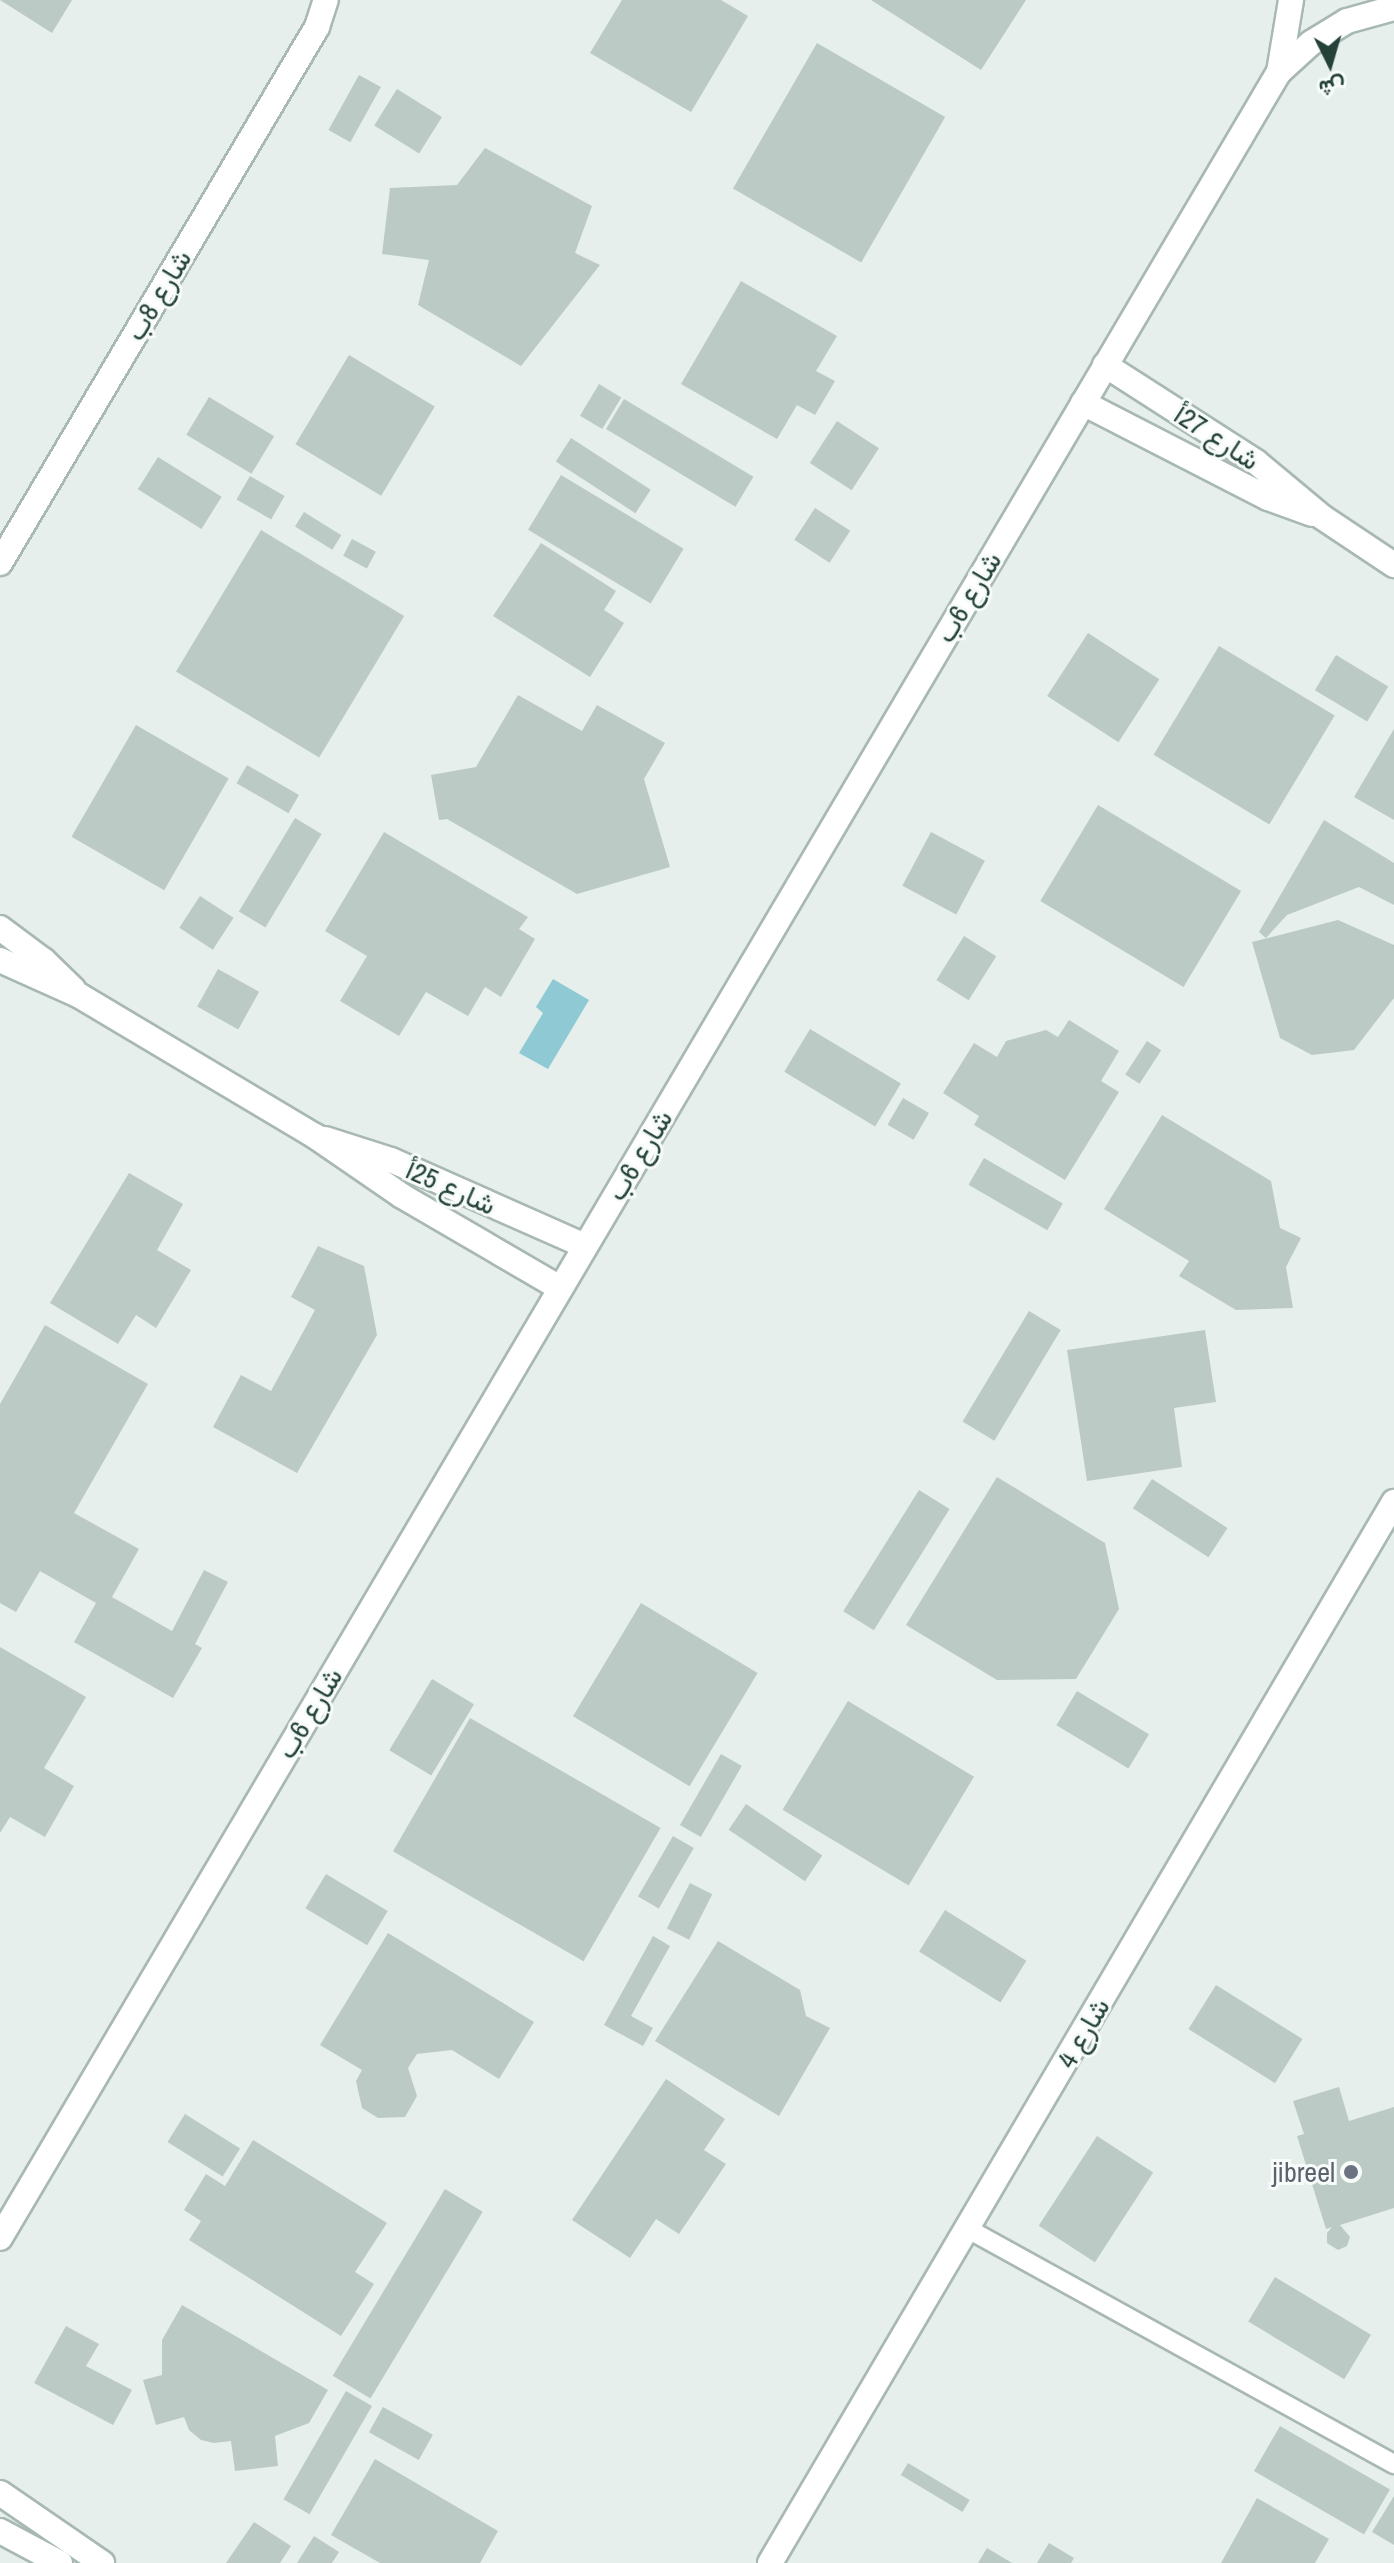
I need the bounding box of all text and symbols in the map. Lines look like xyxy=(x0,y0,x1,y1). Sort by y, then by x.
north arrow xyxy=(1290,24,1370,104)
text: ش xyxy=(1318,72,1347,104)
street label: شارع 8ب xyxy=(118,244,198,346)
street label: شارع 27أ xyxy=(1168,397,1266,477)
street label: شارع 6ب xyxy=(928,546,1008,648)
street label: شارع 6ب xyxy=(599,1104,679,1206)
street label: شارع 25أ xyxy=(401,1152,501,1222)
street label: شارع 6ب xyxy=(269,1662,349,1764)
street label: شارع 4 xyxy=(1050,1992,1116,2074)
place label: jibreel xyxy=(1272,2155,1335,2189)
marker: jibreel xyxy=(1342,2163,1360,2181)

